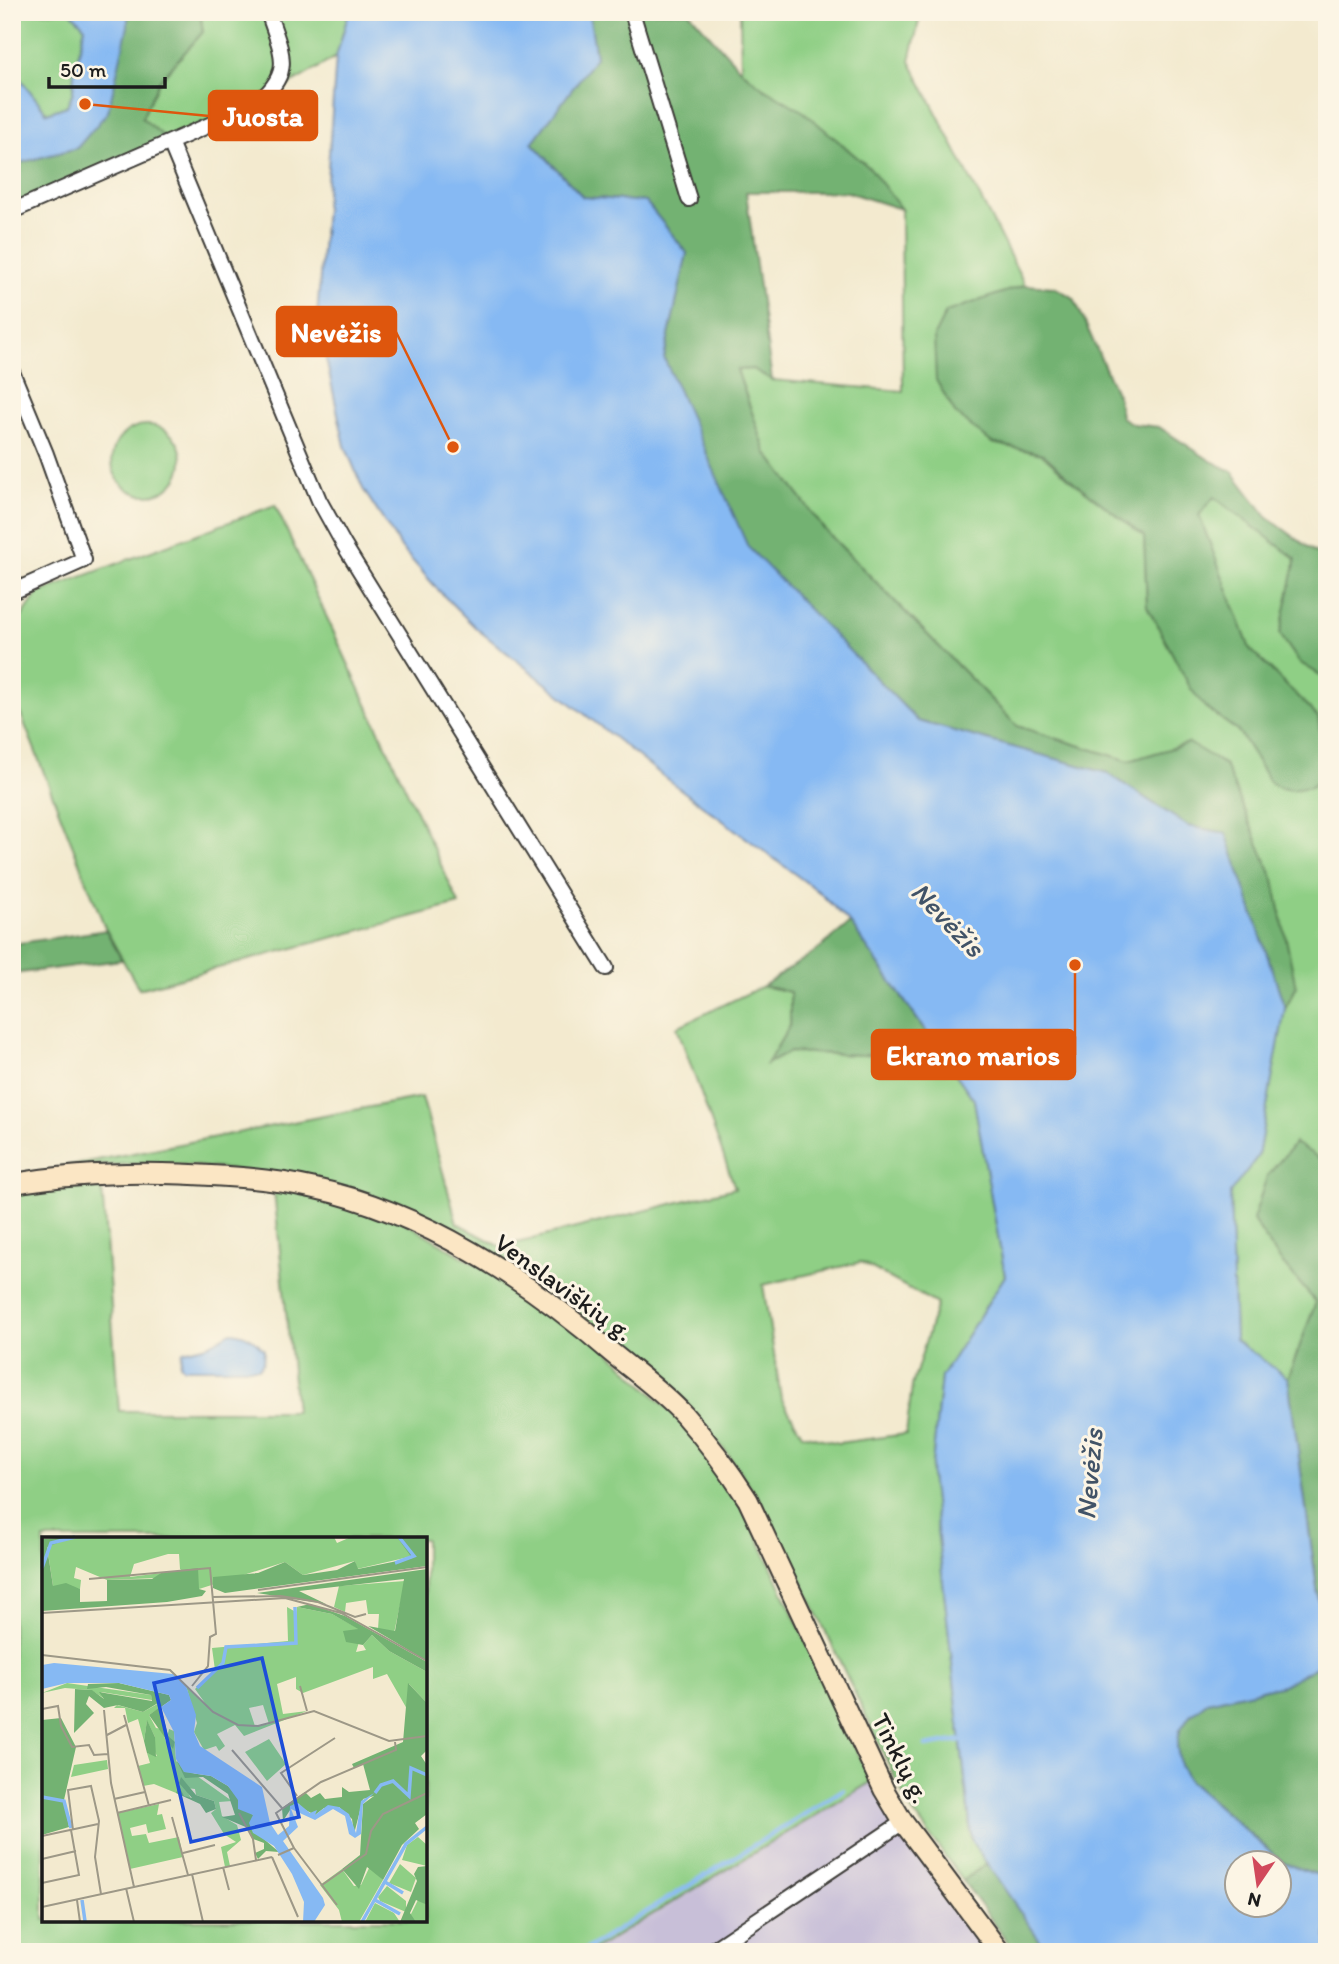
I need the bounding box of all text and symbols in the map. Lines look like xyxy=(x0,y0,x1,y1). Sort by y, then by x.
scale bar xyxy=(49,46,164,90)
text: 50 m xyxy=(60,57,107,82)
callout: Juosta xyxy=(209,91,317,140)
text: Juosta xyxy=(222,99,304,133)
callout: Nevėžis xyxy=(277,307,396,356)
text: Nevėžis xyxy=(290,315,382,349)
water label: Nevėžis xyxy=(904,874,993,965)
callout: Ekrano marios xyxy=(872,1030,1075,1079)
text: Ekrano marios xyxy=(886,1038,1060,1072)
street label: Venslaviškių g. xyxy=(489,1226,639,1348)
water label: Nevėžis xyxy=(1068,1426,1110,1521)
inset map xyxy=(42,1537,427,1922)
street label: Tinklų g. xyxy=(865,1708,937,1808)
north arrow xyxy=(1224,1848,1294,1918)
text: N xyxy=(1245,1887,1263,1913)

